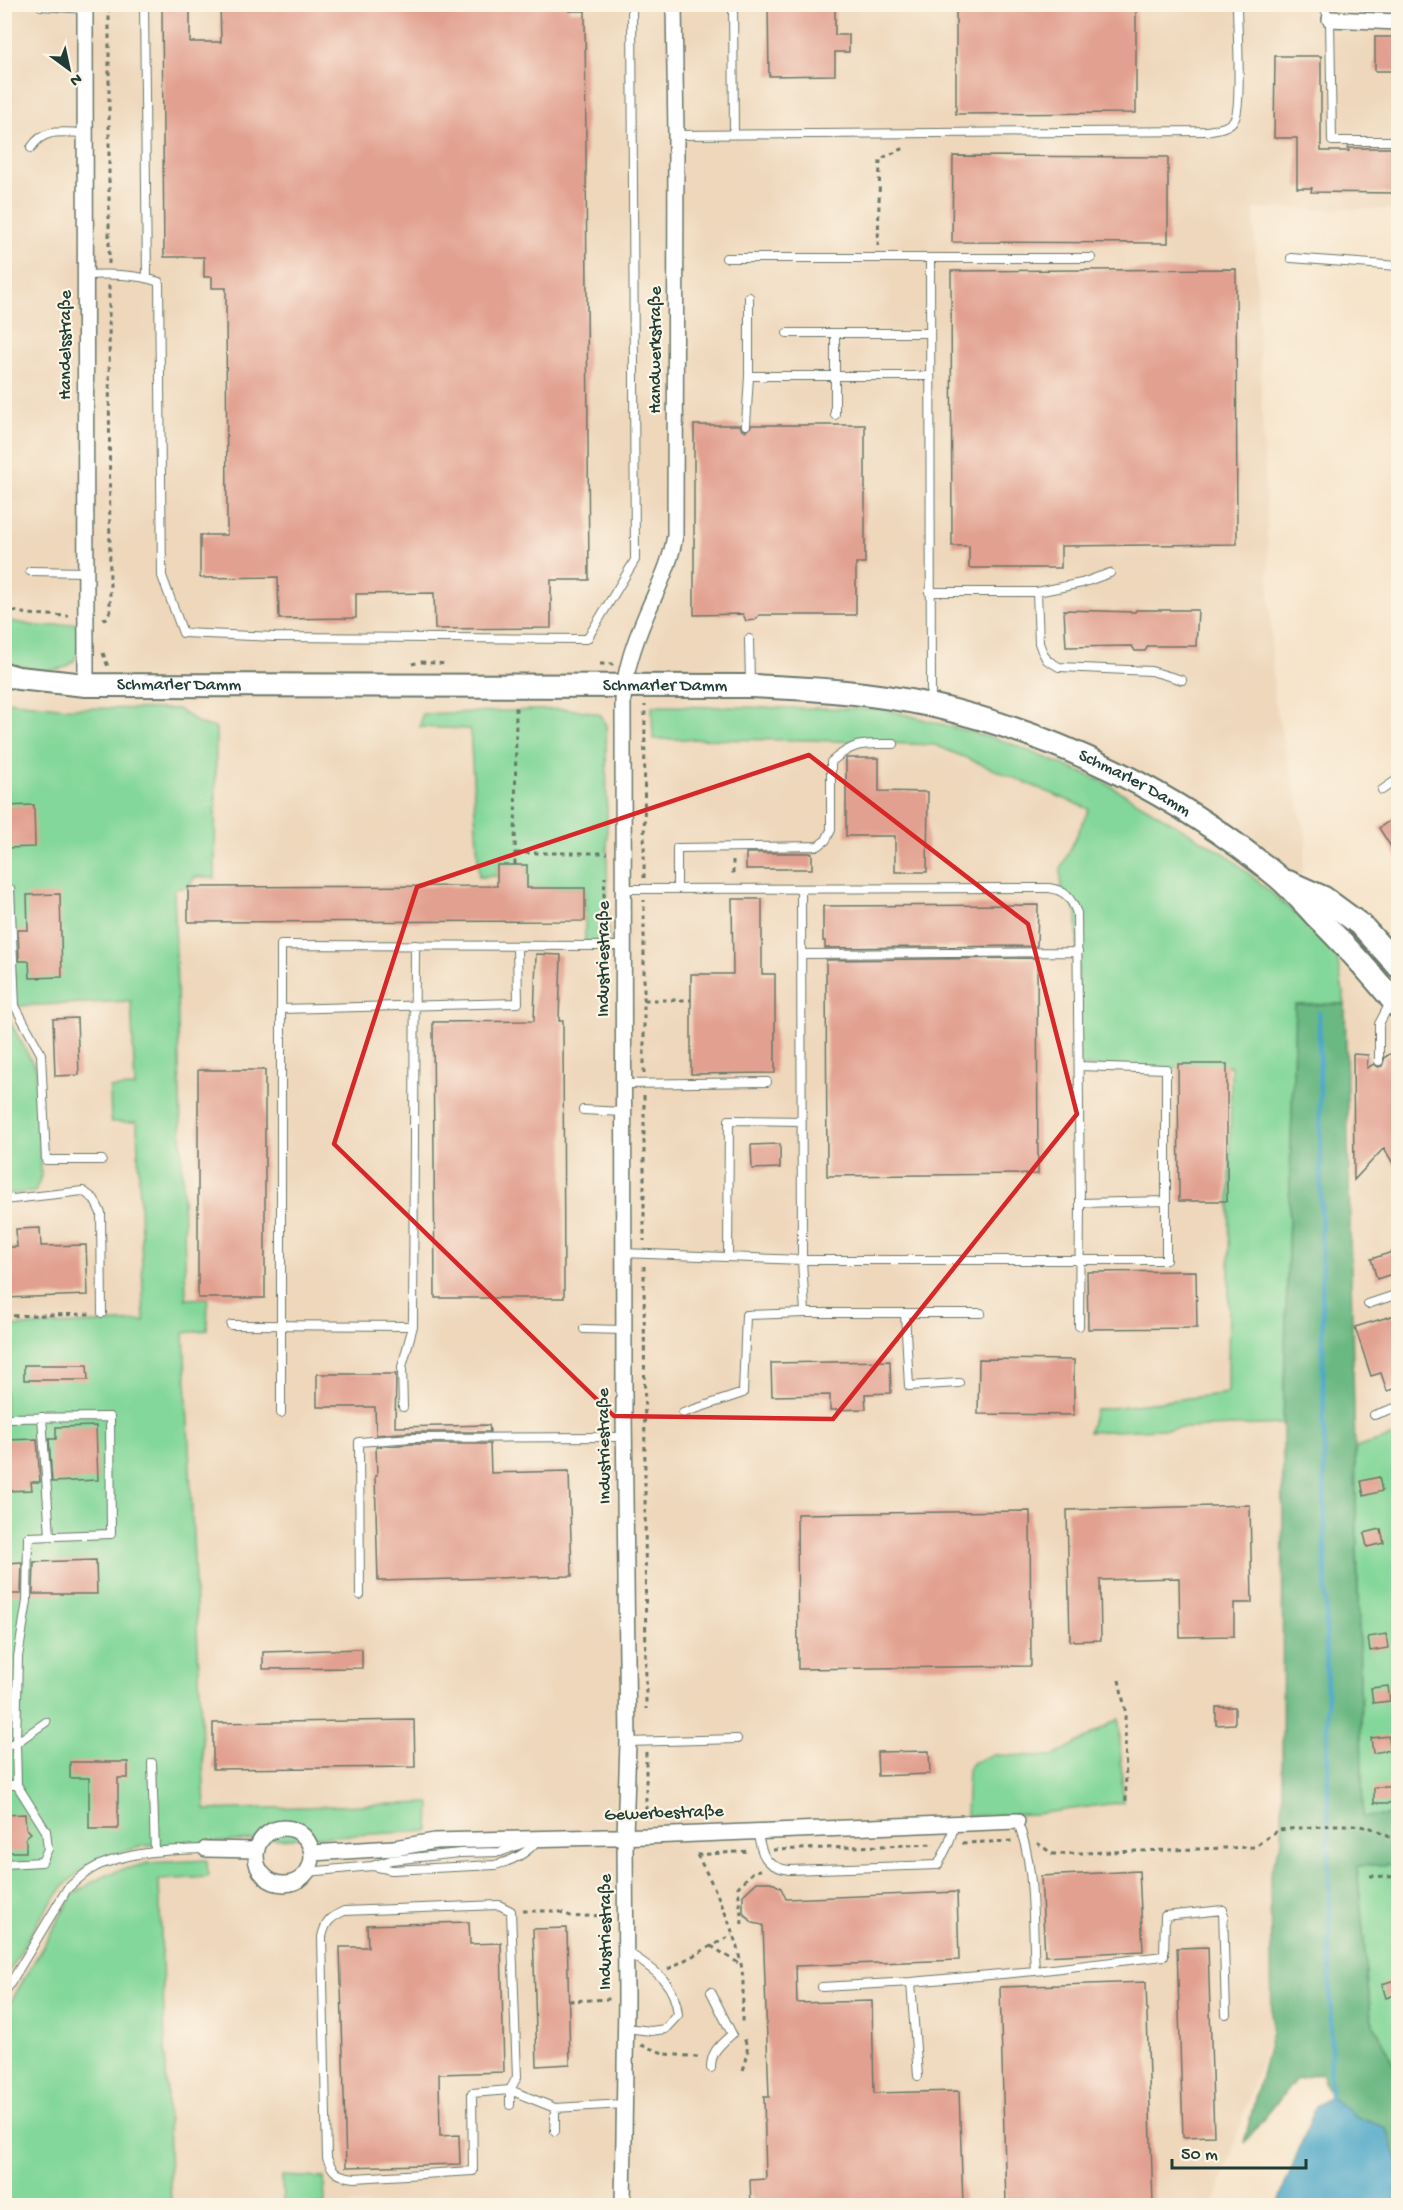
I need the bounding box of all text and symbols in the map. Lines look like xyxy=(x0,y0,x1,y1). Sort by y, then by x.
north arrow xyxy=(39,39,99,99)
text: N xyxy=(65,68,85,90)
street label: Handwerkstraße xyxy=(646,286,667,414)
street label: Handelsstraße xyxy=(56,289,77,400)
street label: Schmarler Damm xyxy=(117,675,242,696)
street label: Schmarler Damm xyxy=(603,675,728,696)
street label: Schmarler Damm xyxy=(1075,745,1195,822)
street label: Industriestraße xyxy=(594,900,615,1017)
street label: Industriestraße xyxy=(593,1387,617,1504)
street label: Gewerbestraße xyxy=(604,1801,725,1827)
street label: Industriestraße xyxy=(596,1873,617,1990)
scale bar xyxy=(1172,2132,1306,2170)
text: 50 m xyxy=(1181,2145,1218,2166)

